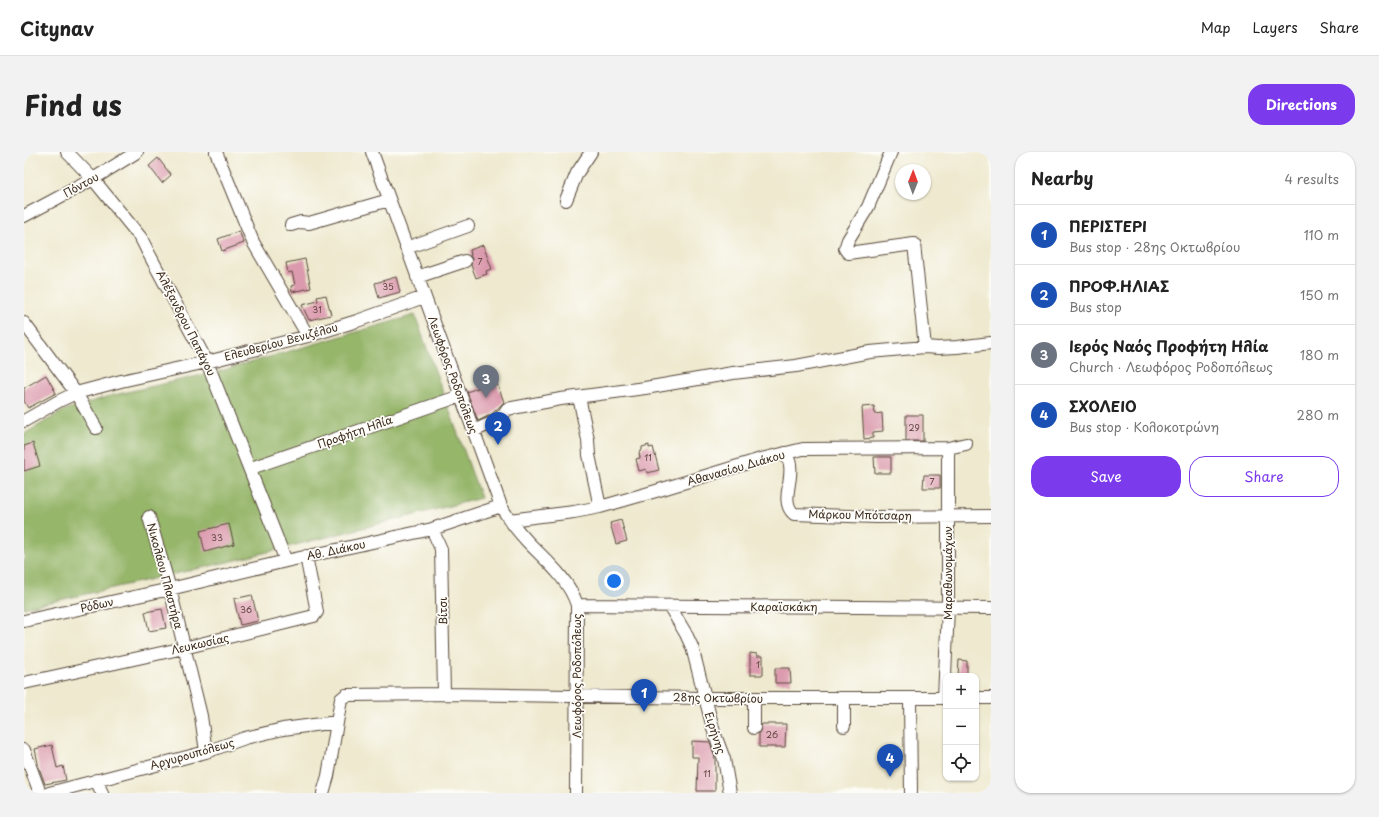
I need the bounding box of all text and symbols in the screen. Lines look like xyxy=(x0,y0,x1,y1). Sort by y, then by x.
text: Citynav xyxy=(20,14,94,42)
text: Map xyxy=(1201,17,1231,38)
text: Layers xyxy=(1253,17,1298,38)
text: Share xyxy=(1320,17,1359,38)
text: Find us xyxy=(24,83,122,126)
button: Directions xyxy=(1248,84,1355,125)
north arrow xyxy=(895,164,931,200)
text: Nearby xyxy=(1031,165,1093,191)
street label: Πόντου xyxy=(60,168,102,201)
text: 4 results xyxy=(1285,169,1339,188)
text: ΠΕΡΙΣΤΕΡΙ xyxy=(1069,214,1147,237)
text: 1 xyxy=(1041,225,1047,244)
text: 110 m xyxy=(1304,225,1339,244)
text: Bus stop · 28ης Οκτωβρίου xyxy=(1069,237,1240,256)
house number: 7 xyxy=(477,254,483,268)
street label: Αλέξανδρου Παπάγου xyxy=(152,267,220,379)
text: ΠΡΟΦ.ΗΛΙΑΣ xyxy=(1069,274,1169,297)
house number: 35 xyxy=(382,279,394,293)
text: 2 xyxy=(1039,285,1049,304)
text: 150 m xyxy=(1300,285,1339,304)
text: Bus stop xyxy=(1069,297,1122,316)
house number: 31 xyxy=(312,302,322,316)
street label: Λεωφόρος Ροδοπόλεως xyxy=(424,313,483,437)
street label: Ελευθερίου Βενιζέλου xyxy=(222,318,340,365)
text: Ιερός Ναός Προφήτη Ηλία xyxy=(1069,334,1269,357)
text: 3 xyxy=(1040,345,1048,364)
text: 180 m xyxy=(1300,345,1339,364)
text: Church · Λεωφόρος Ροδοπόλεως xyxy=(1069,357,1273,376)
pin: 3 xyxy=(473,365,499,398)
text: ΣΧΟΛΕΙΟ xyxy=(1069,394,1137,417)
text: 4 xyxy=(1040,405,1048,424)
text: 280 m xyxy=(1297,405,1339,424)
street label: Προφήτη Ηλία xyxy=(315,411,395,452)
pin: 2 xyxy=(485,412,511,445)
text: Bus stop · Κολοκοτρώνη xyxy=(1069,417,1219,436)
house number: 29 xyxy=(908,420,920,434)
street label: Αθανασίου Διάκου xyxy=(685,445,787,490)
house number: 11 xyxy=(644,450,652,464)
button: Save xyxy=(1031,456,1181,497)
button: Share xyxy=(1189,456,1339,497)
house number: 7 xyxy=(929,474,935,488)
street label: Μάρκου Μπότσαρη xyxy=(808,505,912,524)
street label: Νικολάου Πλαστήρα xyxy=(143,521,188,631)
street label: Μαραθωνομάχων xyxy=(939,526,956,620)
house number: 33 xyxy=(211,530,223,544)
street label: Αθ. Διάκου xyxy=(305,535,367,564)
your location xyxy=(604,571,624,591)
street label: Ρόδων xyxy=(79,593,115,616)
street label: Βίτσι xyxy=(434,597,451,625)
street label: Καραϊσκάκη xyxy=(750,598,818,615)
house number: 36 xyxy=(240,602,252,616)
street label: Λεωφόρος Ροδοπόλεως xyxy=(568,613,585,738)
street label: Λευκωσίας xyxy=(169,629,231,658)
house number: 1 xyxy=(756,657,760,671)
map controls xyxy=(943,673,979,781)
button: + xyxy=(943,673,979,709)
pin: 1 xyxy=(631,679,657,712)
street label: 28ης Οκτωβρίου xyxy=(673,688,763,707)
button: − xyxy=(943,709,979,745)
street label: Ειρήνης xyxy=(701,710,730,756)
house number: 26 xyxy=(766,727,778,741)
street label: Αργυρουπόλεως xyxy=(148,733,236,774)
pin: 4 xyxy=(877,744,903,777)
button: locate xyxy=(943,745,979,781)
house number: 11 xyxy=(703,766,711,780)

